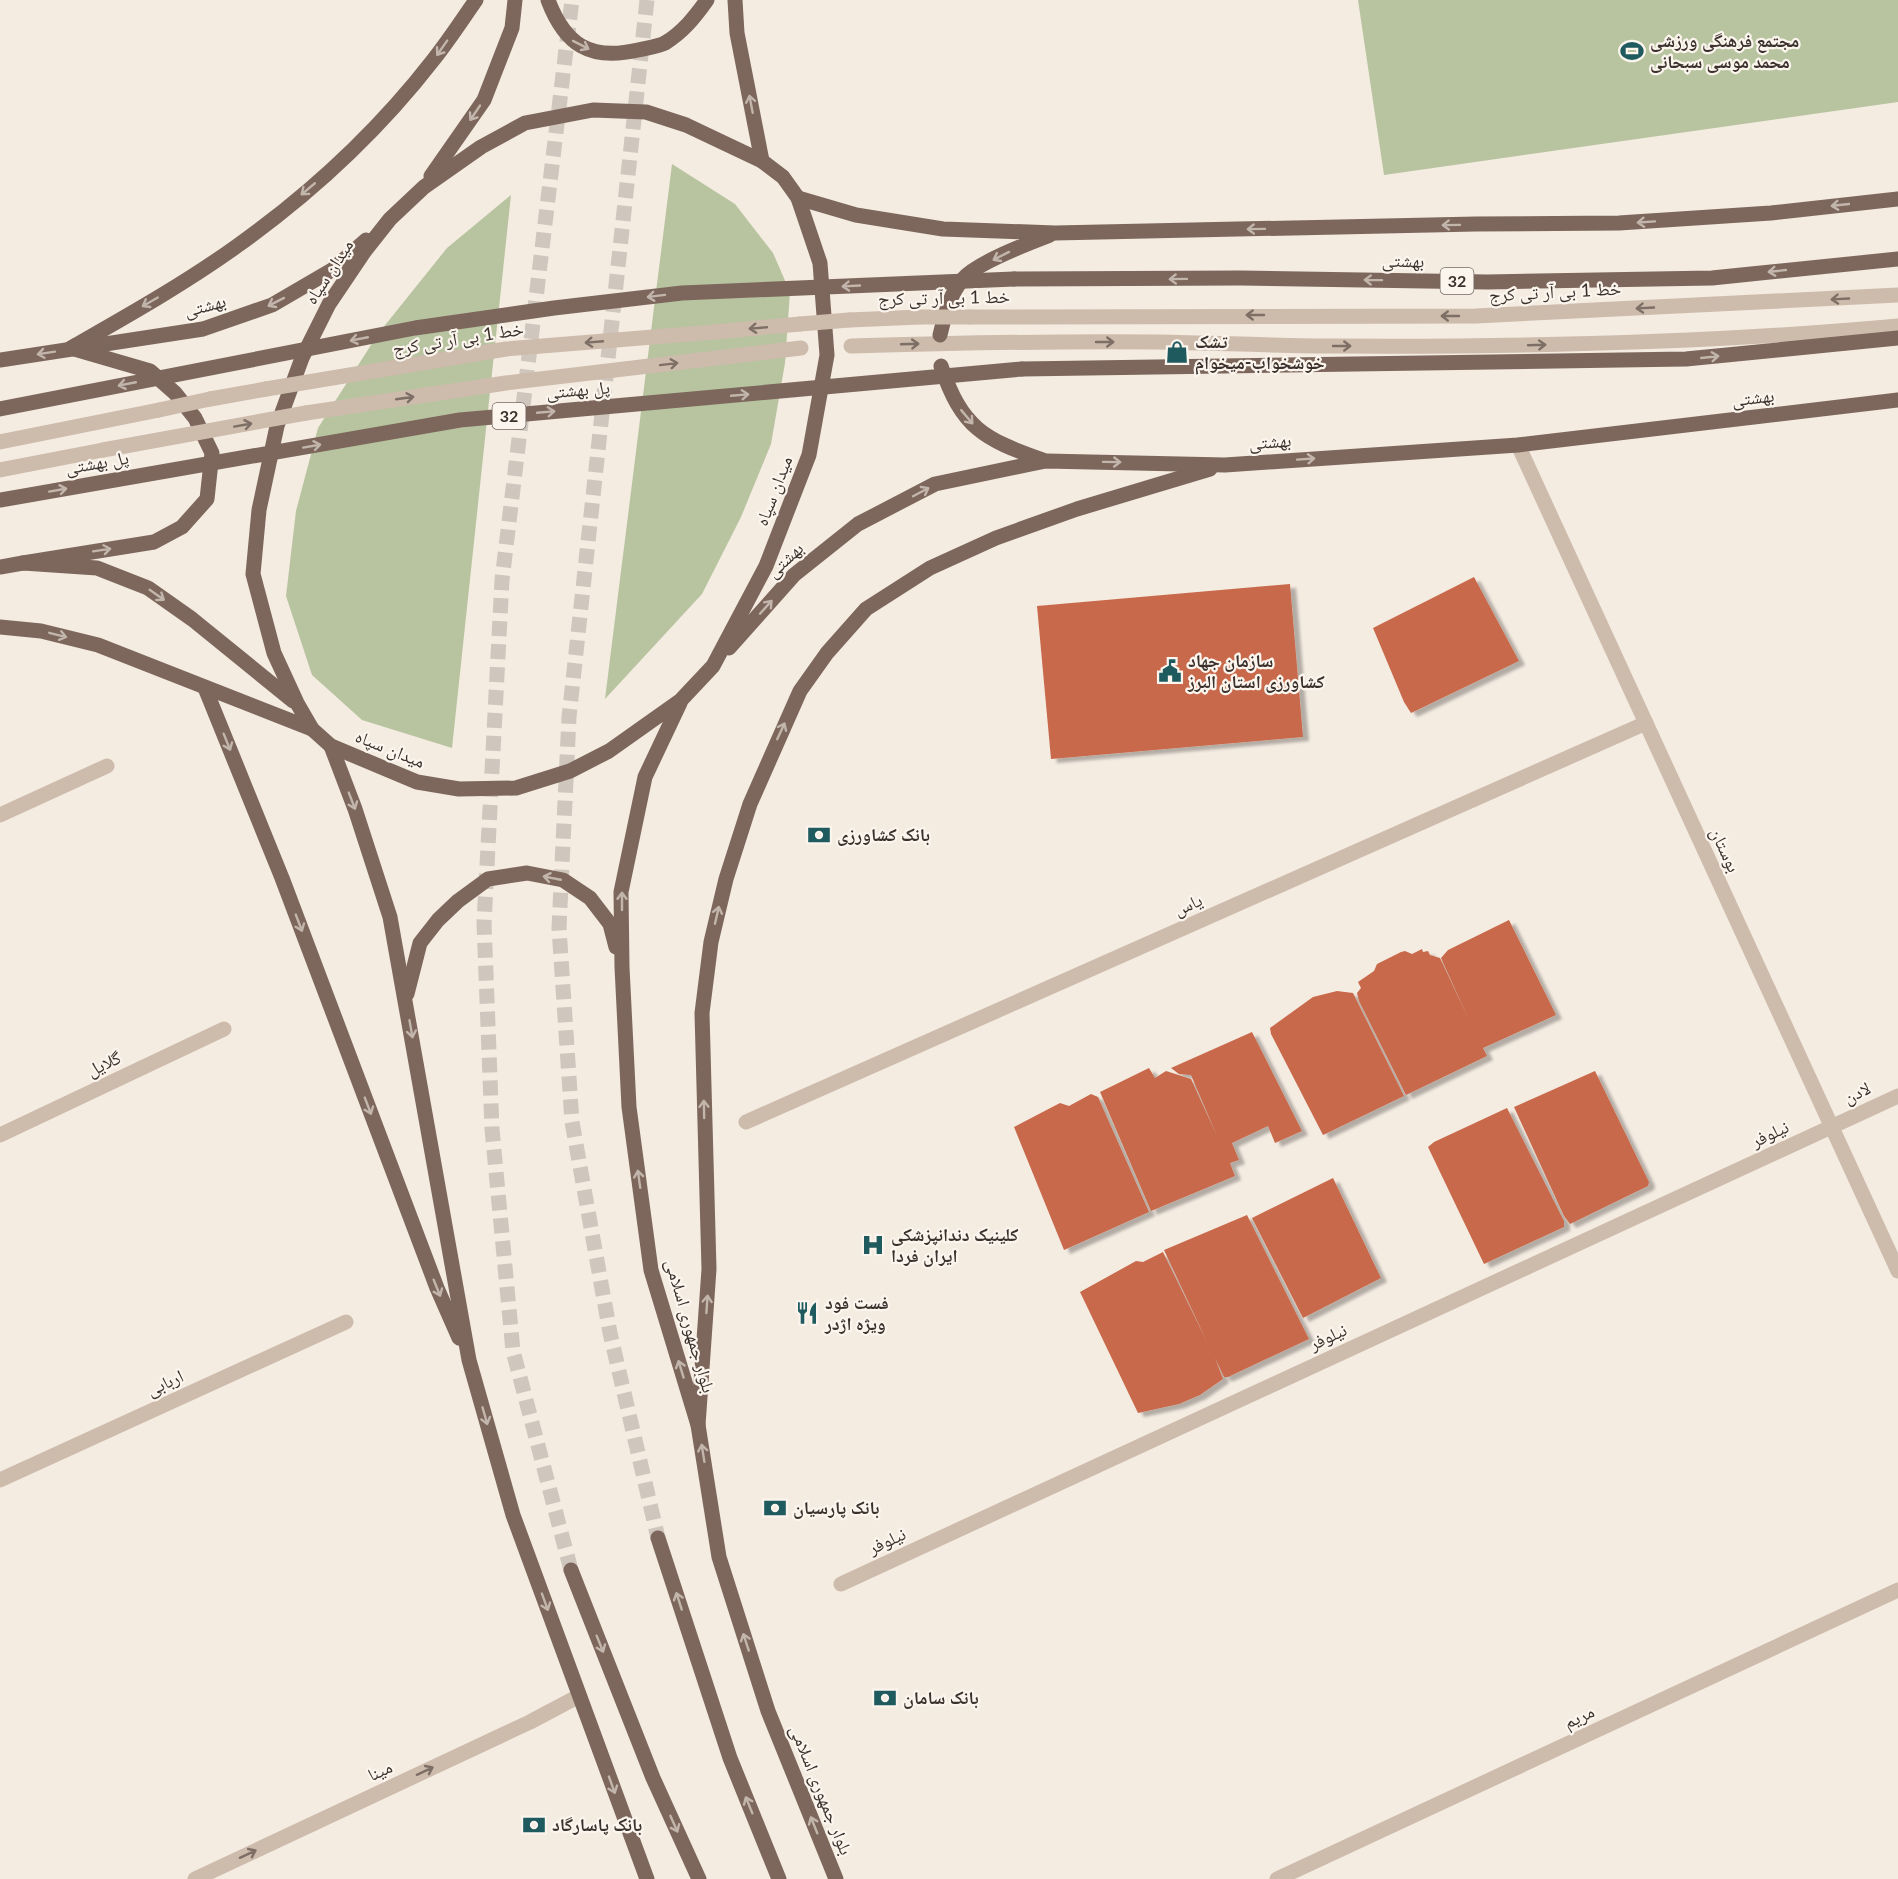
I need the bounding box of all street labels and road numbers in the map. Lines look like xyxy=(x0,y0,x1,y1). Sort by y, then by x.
street label: میدان سپاه xyxy=(299,235,358,309)
street label: بهشتی xyxy=(1382,249,1425,272)
road number: 32 xyxy=(1440,268,1474,294)
street label: خط 1 بی آر تی کرج xyxy=(1488,277,1622,307)
street label: خط 1 بی آر تی کرج xyxy=(878,285,1010,311)
street label: بهشتى xyxy=(181,289,228,322)
street label: خط 1 بی آر تی کرج xyxy=(391,317,525,361)
street label: پل بهشتی xyxy=(545,375,611,404)
street label: بهشتى xyxy=(1730,383,1776,412)
road number: 32 xyxy=(492,403,526,429)
street label: بهشتى xyxy=(1248,429,1292,454)
street label: پل بهشتی xyxy=(63,446,130,480)
street label: میدان سپاه xyxy=(750,453,797,529)
street label: بهشتى xyxy=(761,537,808,583)
street label: میدان سپاه xyxy=(352,724,428,773)
street label: بوستان xyxy=(1705,824,1746,876)
street label: یاس xyxy=(1170,888,1206,921)
street label: گلایل xyxy=(83,1045,125,1081)
street label: لادن xyxy=(1840,1076,1874,1109)
street label: نیلوفر xyxy=(1746,1115,1792,1152)
street label: بلوار جمهوری اسلامی xyxy=(660,1256,721,1395)
street label: نیلوفر xyxy=(1304,1318,1350,1355)
street label: اربابی xyxy=(143,1364,187,1401)
street label: نیلوفر xyxy=(863,1522,909,1559)
street label: مریم xyxy=(1560,1700,1598,1734)
street label: بلوار جمهوری اسلامی xyxy=(785,1721,858,1858)
street label: مینا xyxy=(364,1755,395,1786)

